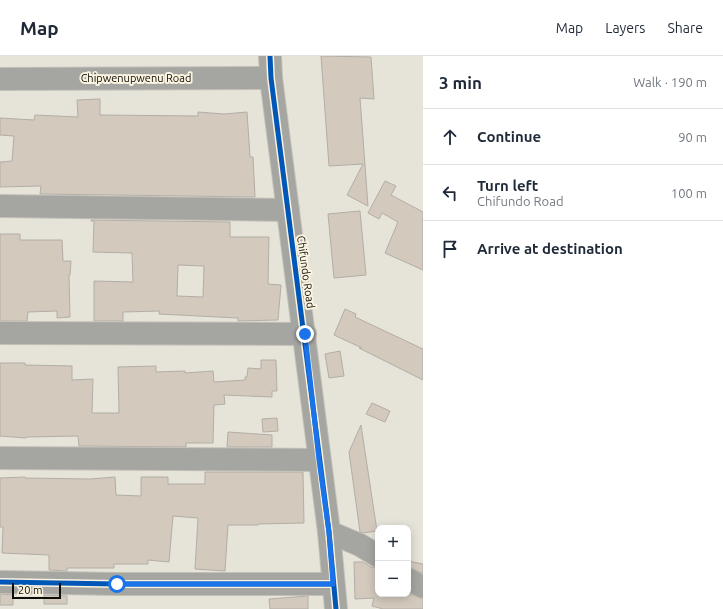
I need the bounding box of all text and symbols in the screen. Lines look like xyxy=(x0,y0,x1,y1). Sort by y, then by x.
text: Map xyxy=(20,17,59,39)
text: Map xyxy=(556,20,583,36)
text: Layers xyxy=(605,20,645,36)
text: Share xyxy=(667,20,703,36)
street label: Chipwenupwenu Road xyxy=(81,72,191,84)
text: 3 min xyxy=(439,73,482,92)
text: Walk · 190 m xyxy=(633,75,707,89)
icon: ahead xyxy=(439,126,461,148)
text: Continue xyxy=(477,128,541,145)
text: 90 m xyxy=(678,130,707,144)
text: Turn left xyxy=(477,177,538,194)
icon: left xyxy=(439,182,461,204)
text: 100 m xyxy=(671,186,707,200)
text: Chifundo Road xyxy=(477,194,564,208)
street label: Chifundo Road xyxy=(295,235,317,309)
icon: arrive xyxy=(439,238,461,260)
text: Arrive at destination xyxy=(477,240,623,257)
route end xyxy=(296,325,314,343)
map controls xyxy=(375,525,411,597)
button: + xyxy=(375,525,411,561)
button: − xyxy=(375,561,411,597)
route start xyxy=(108,575,126,593)
scale bar xyxy=(12,581,61,600)
text: 20 m xyxy=(18,584,42,596)

